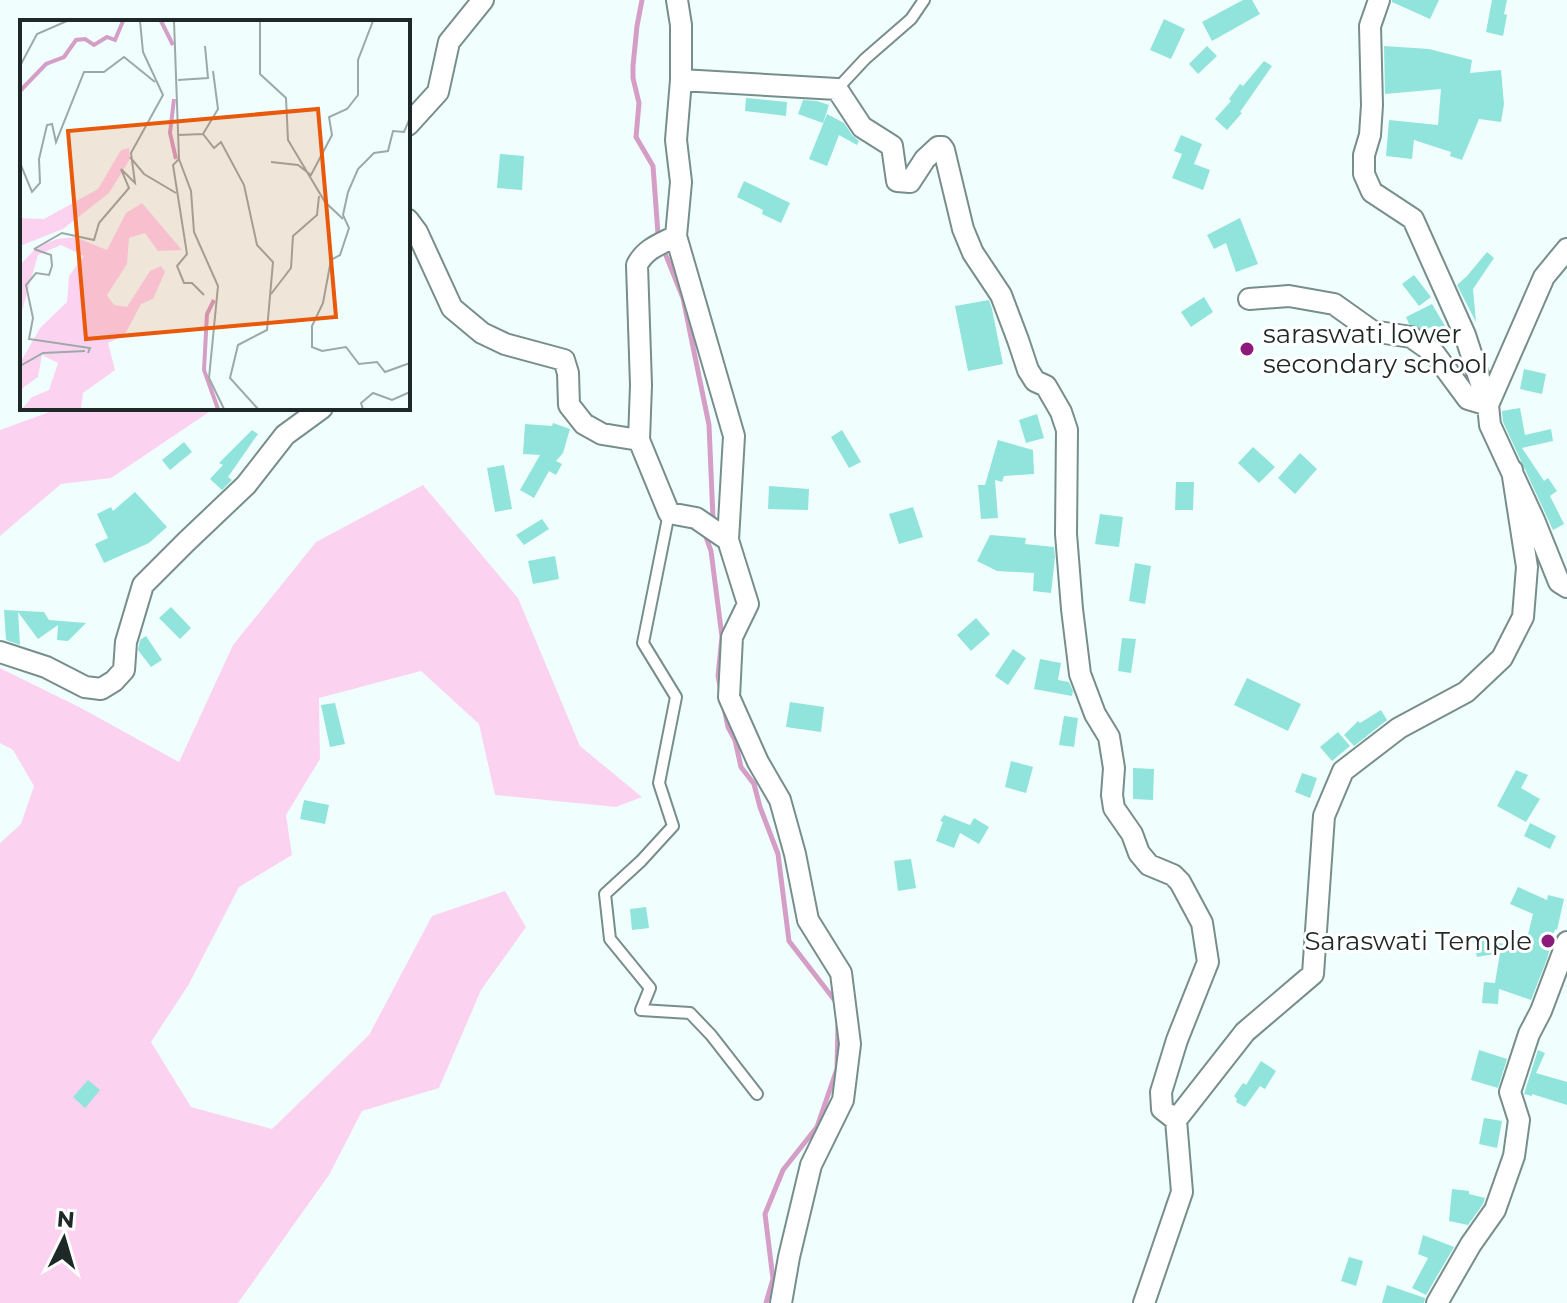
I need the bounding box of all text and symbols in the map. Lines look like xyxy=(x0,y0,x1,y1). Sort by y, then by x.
inset map xyxy=(20,20,410,410)
place label: saraswati lower secondary school xyxy=(1263,318,1488,380)
marker: saraswati lower secondary school xyxy=(1238,340,1256,358)
place label: Saraswati Temple xyxy=(1304,925,1532,957)
marker: Saraswati Temple xyxy=(1539,932,1557,950)
north arrow xyxy=(24,1199,104,1279)
text: N xyxy=(56,1205,76,1234)

